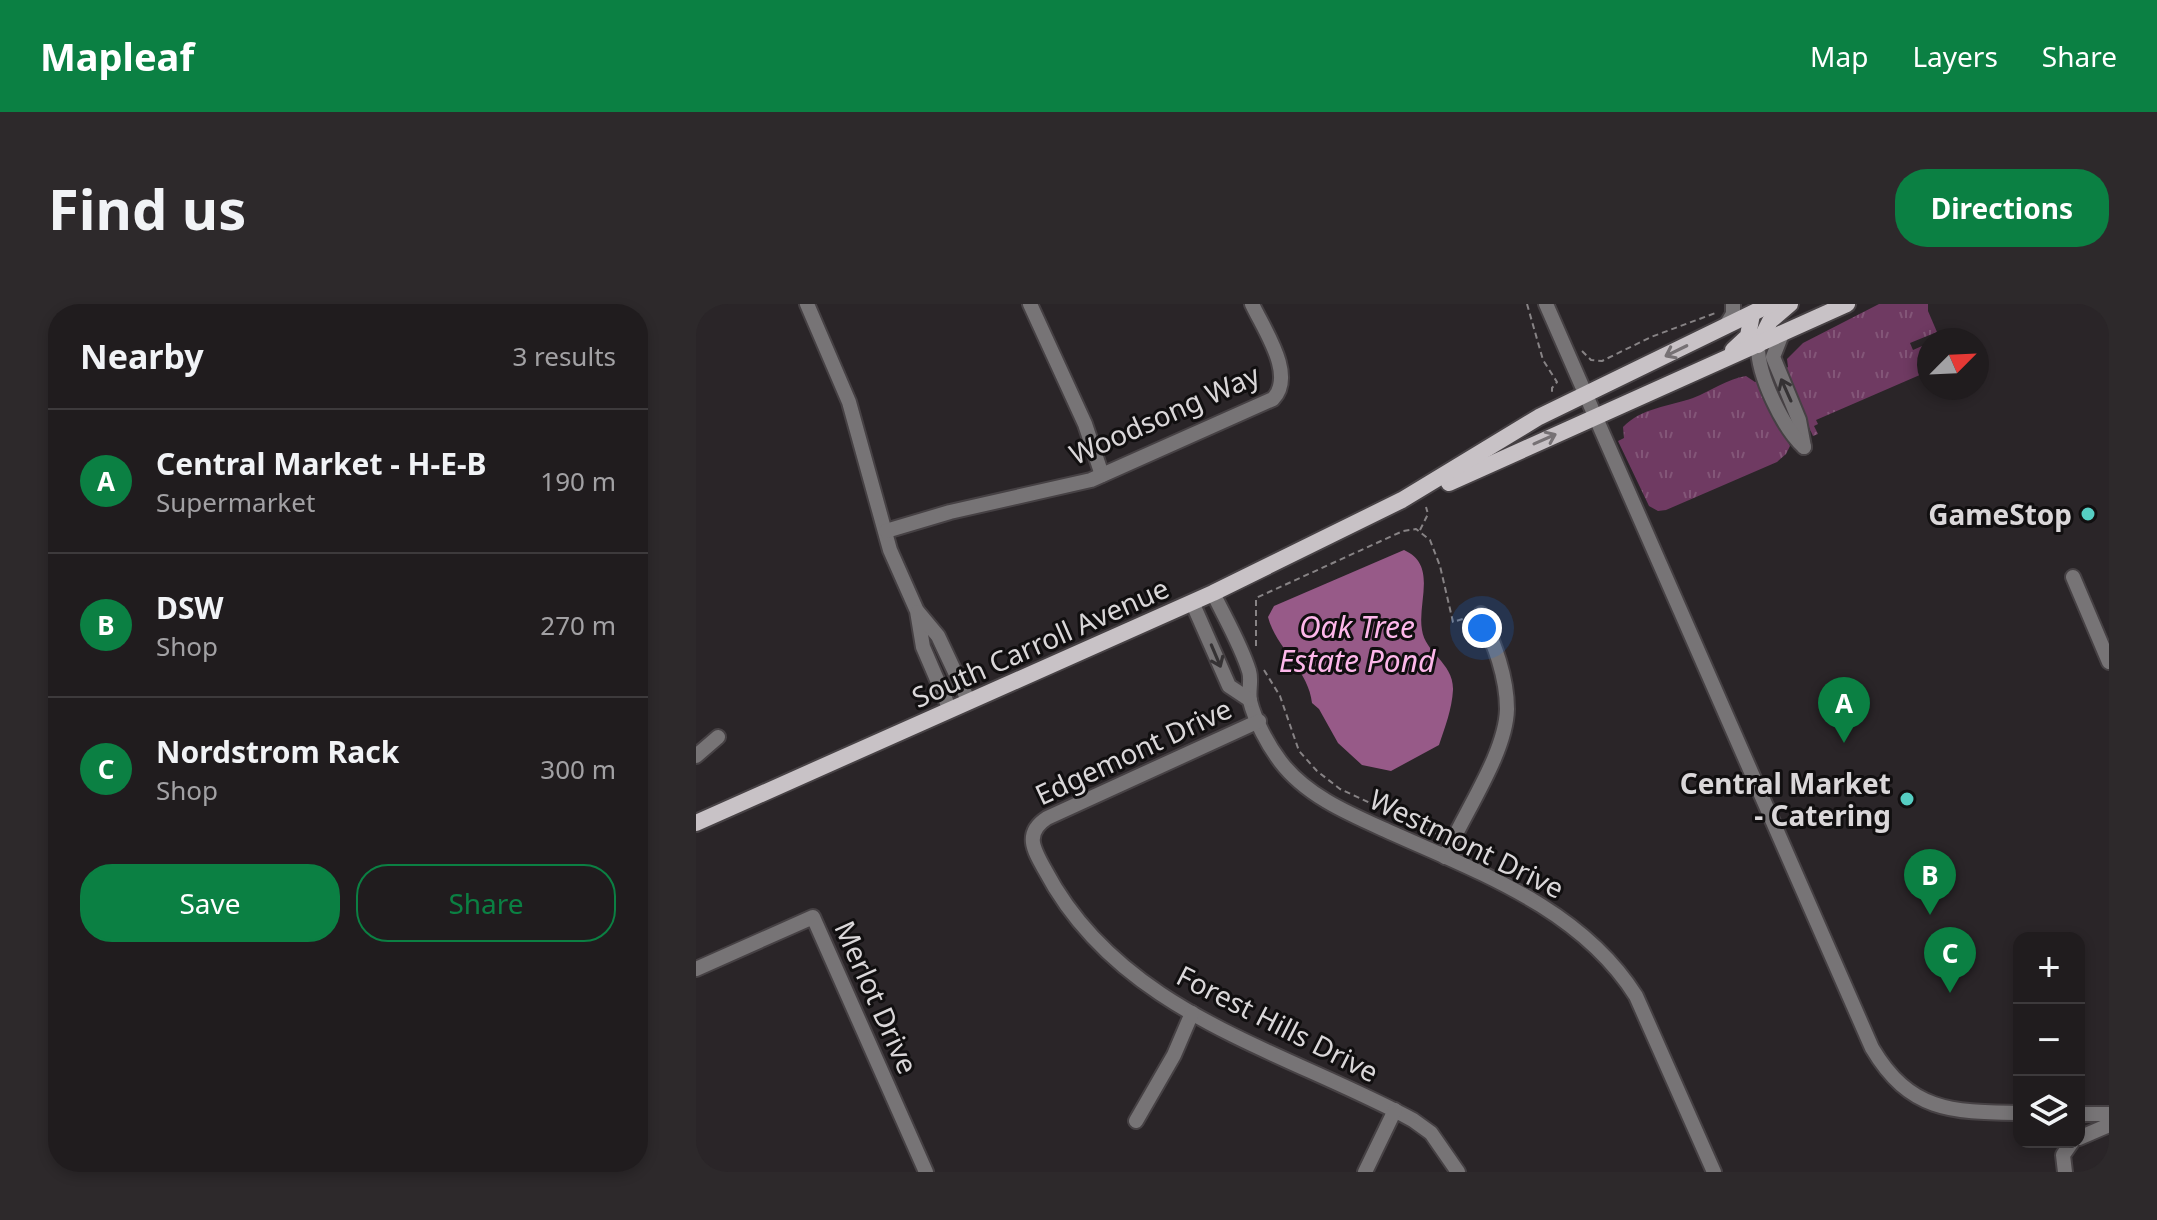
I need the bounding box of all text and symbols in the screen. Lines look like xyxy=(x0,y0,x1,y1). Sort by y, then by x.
text: Mapleaf xyxy=(40,30,194,82)
text: Map xyxy=(1810,37,1868,75)
text: Layers xyxy=(1912,37,1998,75)
text: Share xyxy=(2042,37,2117,75)
button: Directions xyxy=(1895,169,2109,247)
text: Find us xyxy=(48,170,246,246)
north arrow xyxy=(1917,328,1989,400)
text: Nearby xyxy=(80,333,204,379)
text: 3 results xyxy=(512,338,616,374)
one-way arrow xyxy=(1665,343,1689,359)
street label: Woodsong Way xyxy=(1063,355,1266,473)
one-way arrow xyxy=(1778,378,1793,402)
one-way arrow xyxy=(1532,430,1557,445)
text: Central Market - H-E-B xyxy=(156,443,487,484)
text: A xyxy=(97,463,115,499)
text: 190 m xyxy=(540,463,616,499)
text: Supermarket xyxy=(156,484,315,520)
place label: GameStop xyxy=(1928,495,2072,533)
marker: GameStop xyxy=(2079,505,2097,523)
street label: South Carroll Avenue xyxy=(906,568,1174,716)
text: DSW xyxy=(156,587,224,628)
water label: Oak Tree Estate Pond xyxy=(1279,606,1436,681)
text: B xyxy=(97,607,115,643)
text: 270 m xyxy=(540,607,616,643)
your location xyxy=(1462,608,1502,648)
text: Shop xyxy=(156,628,218,664)
one-way arrow xyxy=(1209,643,1224,668)
pin: A xyxy=(1818,677,1870,743)
street label: Edgemont Drive xyxy=(1029,689,1237,813)
text: Nordstrom Rack xyxy=(156,731,399,772)
text: C xyxy=(98,751,114,787)
text: 300 m xyxy=(540,751,616,787)
place label: Central Market - Catering xyxy=(1680,764,1891,834)
text: Shop xyxy=(156,772,218,808)
street label: Westmont Drive xyxy=(1363,779,1571,907)
marker: Central Market - Catering xyxy=(1898,790,1916,808)
pin: B xyxy=(1904,849,1956,915)
button: Save xyxy=(80,864,340,942)
button: Share xyxy=(356,864,616,942)
street label: Merlot Drive xyxy=(826,915,928,1079)
pin: C xyxy=(1924,927,1976,993)
map controls xyxy=(2013,932,2085,1148)
button: + xyxy=(2013,932,2085,1004)
street label: Forest Hills Drive xyxy=(1171,956,1385,1090)
button: − xyxy=(2013,1004,2085,1076)
button: layers xyxy=(2013,1076,2085,1148)

